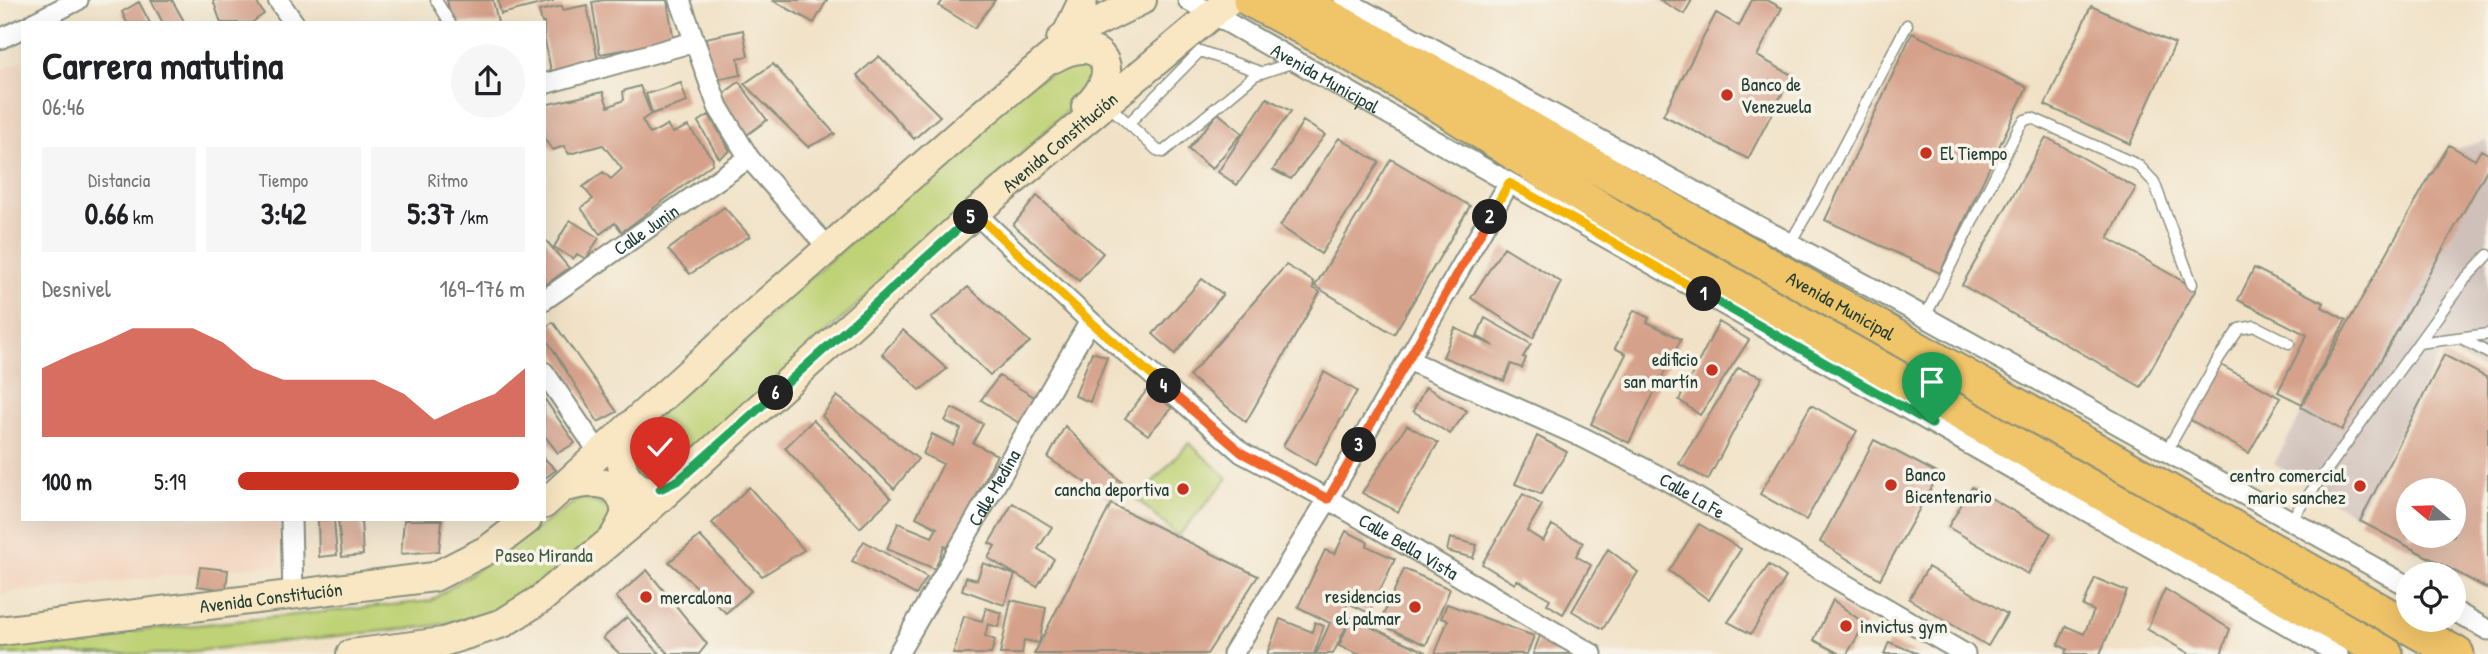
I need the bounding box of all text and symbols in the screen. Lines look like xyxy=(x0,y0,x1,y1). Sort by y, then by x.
street label: Avenida Municipal xyxy=(1266,37,1385,120)
text: Carrera matutina xyxy=(42,39,283,91)
button: share xyxy=(451,44,525,118)
place label: Banco de Venezuela xyxy=(1741,71,1812,119)
street label: Avenida Constitución xyxy=(996,86,1123,198)
marker: Banco de Venezuela xyxy=(1719,87,1735,103)
text: 06:46 xyxy=(42,91,85,122)
place label: El Tiempo xyxy=(1940,140,2008,166)
marker: El Tiempo xyxy=(1918,145,1934,161)
text: Distancia xyxy=(88,167,150,193)
text: Tiempo xyxy=(259,167,308,193)
text: Ritmo xyxy=(428,167,468,193)
text: 0.66 xyxy=(85,193,128,233)
text: 3:42 xyxy=(261,193,306,233)
text: 5:37 xyxy=(407,193,455,233)
street label: Calle Junin xyxy=(608,198,684,261)
pin: 5 xyxy=(954,200,988,234)
pin: 2 xyxy=(1472,200,1508,234)
text: 5 xyxy=(966,203,975,229)
text: 2 xyxy=(1485,203,1494,229)
text: km xyxy=(128,204,154,230)
text: /km xyxy=(455,204,488,230)
street label: Avenida Municipal xyxy=(1782,264,1901,347)
text: Desnivel xyxy=(42,273,111,304)
text: 169–176 m xyxy=(440,273,525,304)
pin: 1 xyxy=(1686,276,1722,312)
text: 1 xyxy=(1700,280,1707,306)
place label: edificio san martín xyxy=(1623,346,1698,394)
pin xyxy=(1902,352,1962,424)
marker: edificio san martín xyxy=(1704,362,1720,378)
icon: arrive xyxy=(1913,363,1951,401)
pin: 4 xyxy=(1146,368,1182,404)
text: 4 xyxy=(1160,372,1167,398)
pin: 6 xyxy=(758,376,794,410)
text: 6 xyxy=(772,379,779,405)
pin xyxy=(630,417,690,489)
icon: check xyxy=(641,428,679,466)
pin: 3 xyxy=(1342,428,1376,462)
text: 3 xyxy=(1354,431,1363,457)
street label: Calle Medina xyxy=(962,444,1027,531)
place label: Banco Bicentenario xyxy=(1905,461,1992,509)
place label: centro comercial mario sanchez xyxy=(2230,462,2347,510)
text: 100 m xyxy=(42,466,92,497)
text: 5:19 xyxy=(154,466,186,497)
street label: Calle La Fe xyxy=(1655,466,1730,525)
place label: cancha deportiva xyxy=(1055,476,1170,502)
marker: Banco Bicentenario xyxy=(1883,477,1899,493)
marker: centro comercial mario sanchez xyxy=(2352,478,2368,494)
north arrow xyxy=(2396,478,2466,548)
map controls xyxy=(2396,478,2466,632)
marker: cancha deportiva xyxy=(1175,481,1191,497)
street label: Calle Bella Vista xyxy=(1354,507,1464,586)
park label: Paseo Miranda xyxy=(495,542,593,568)
button: locate xyxy=(2396,562,2466,632)
street label: Avenida Constitución xyxy=(198,576,344,619)
place label: residencias el palmar xyxy=(1325,583,1402,631)
place label: mercalona xyxy=(660,584,732,610)
marker: mercalona xyxy=(638,589,654,605)
marker: residencias el palmar xyxy=(1407,599,1423,615)
place label: invictus gym xyxy=(1860,613,1947,639)
marker: invictus gym xyxy=(1838,618,1854,634)

